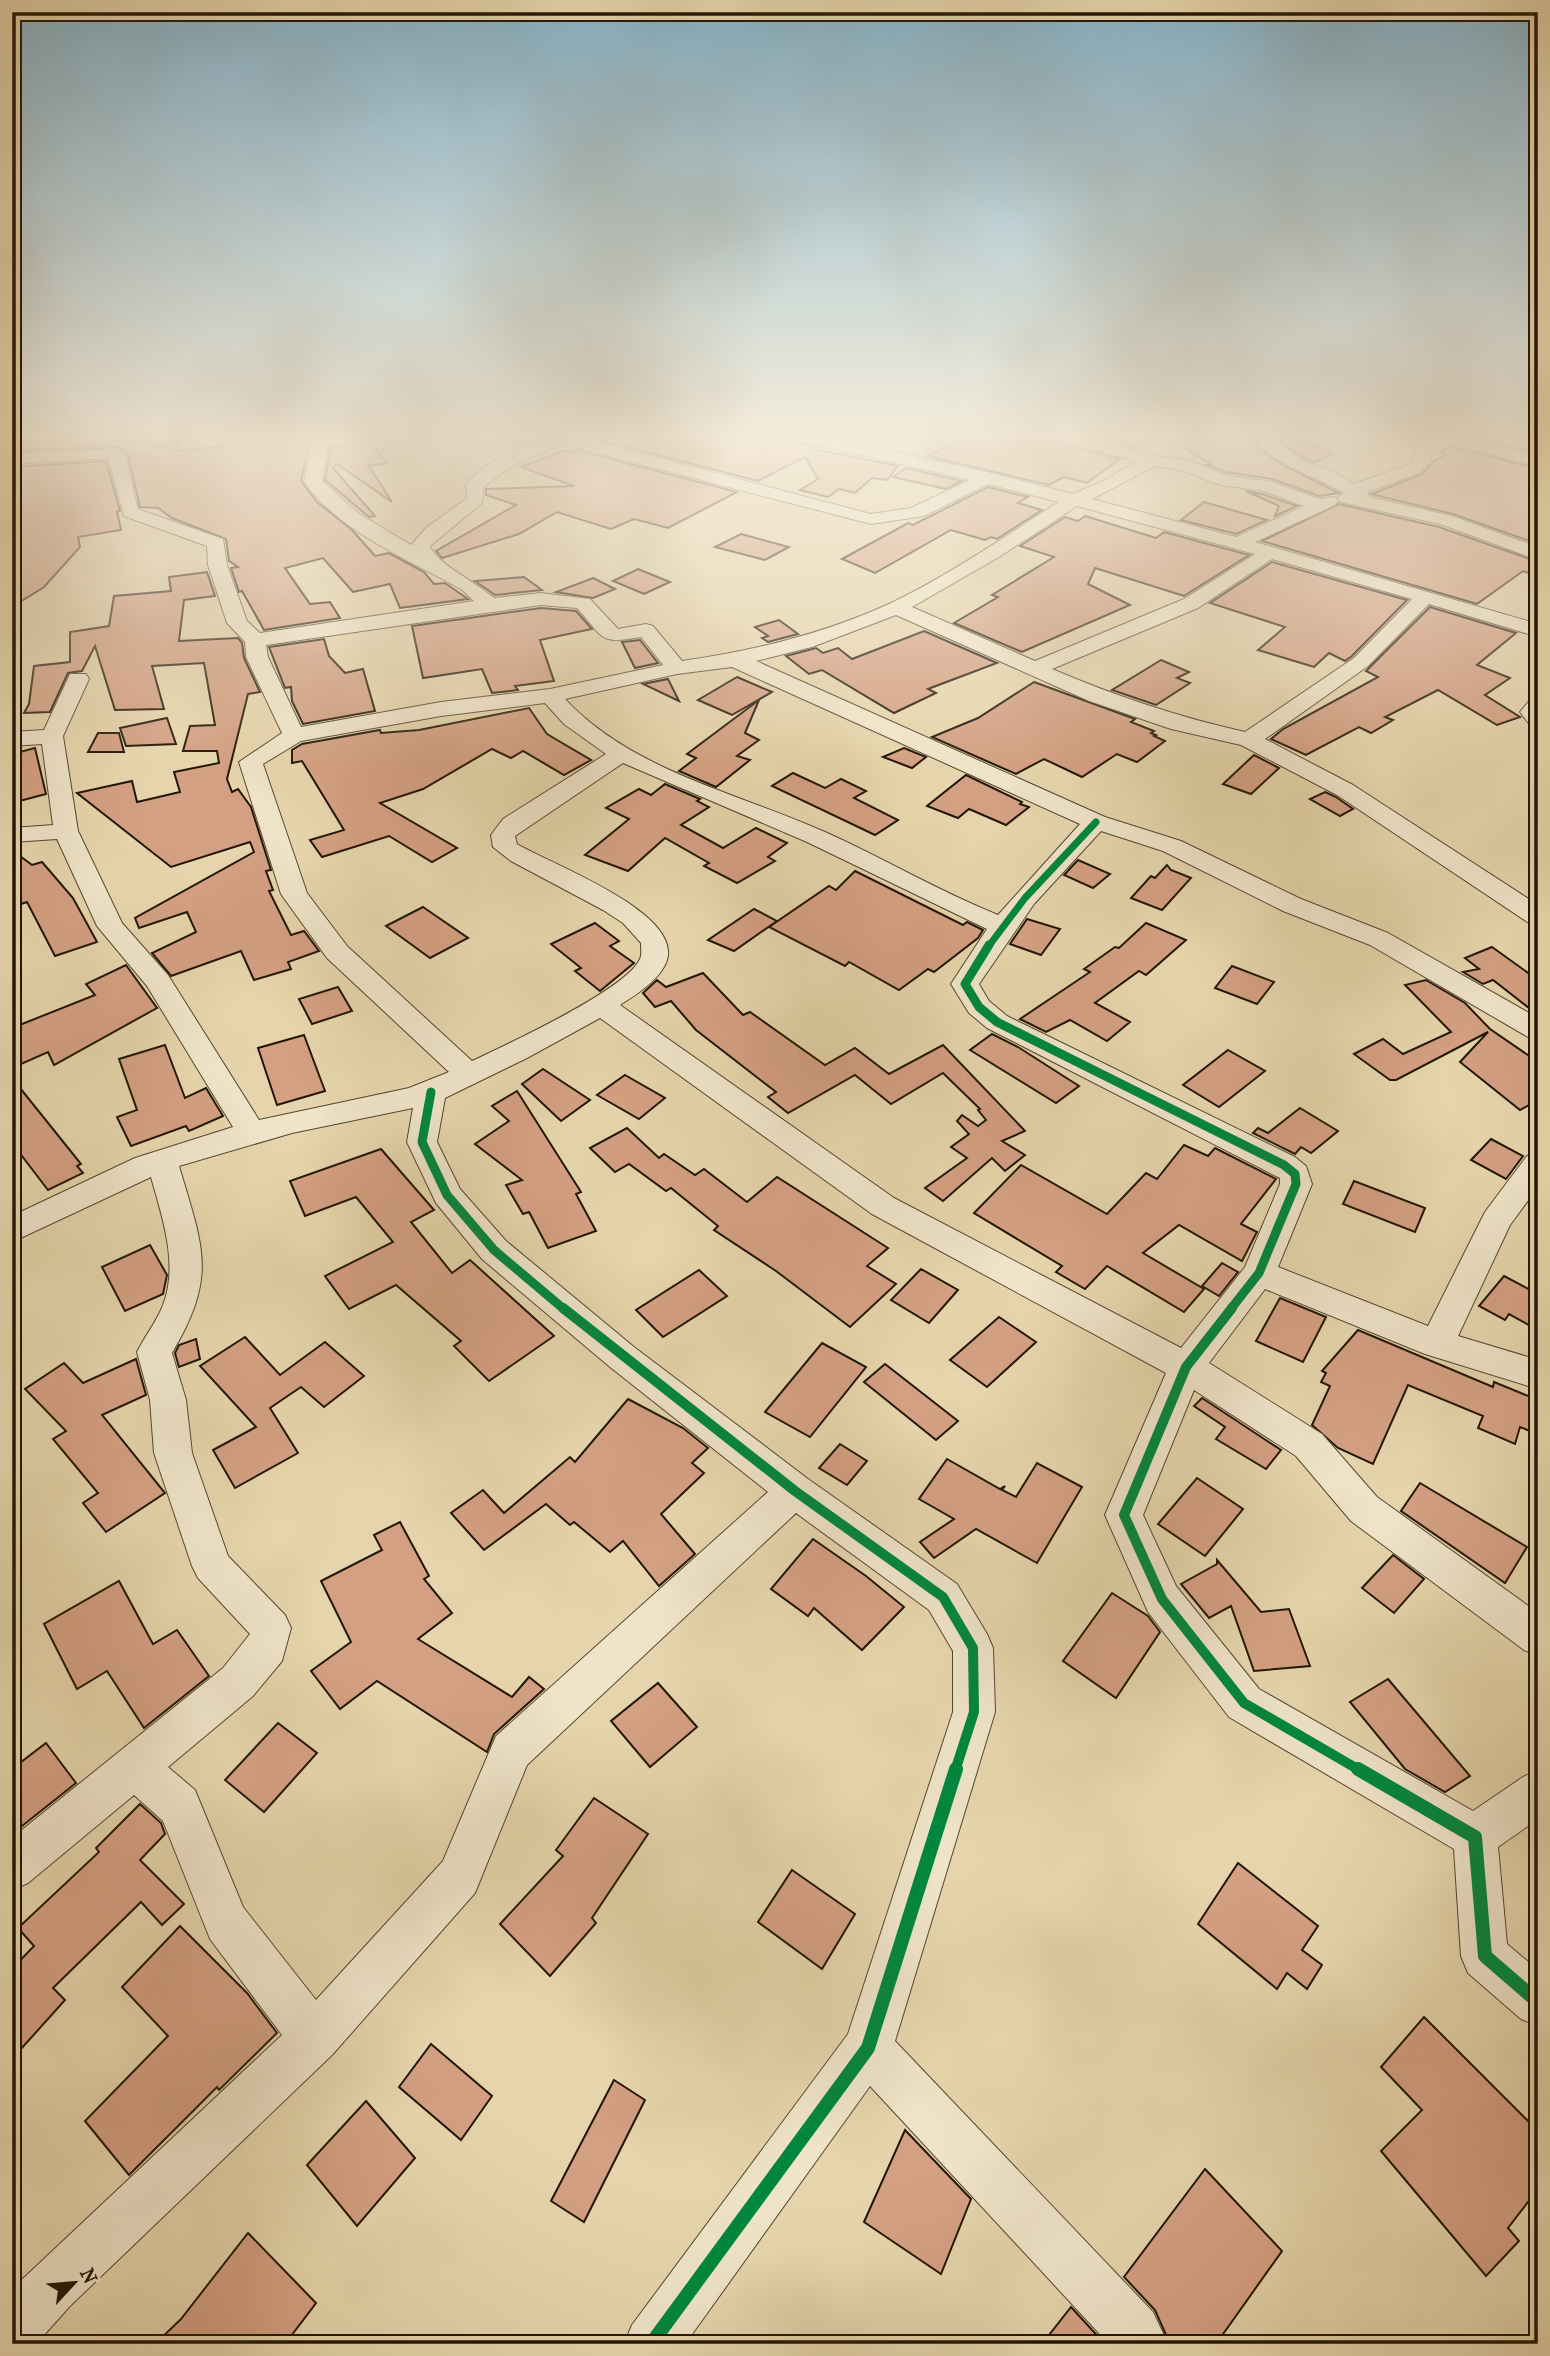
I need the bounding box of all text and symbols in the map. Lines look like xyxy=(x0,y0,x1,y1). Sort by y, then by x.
north arrow xyxy=(38,2248,108,2318)
text: N xyxy=(75,2265,102,2288)

